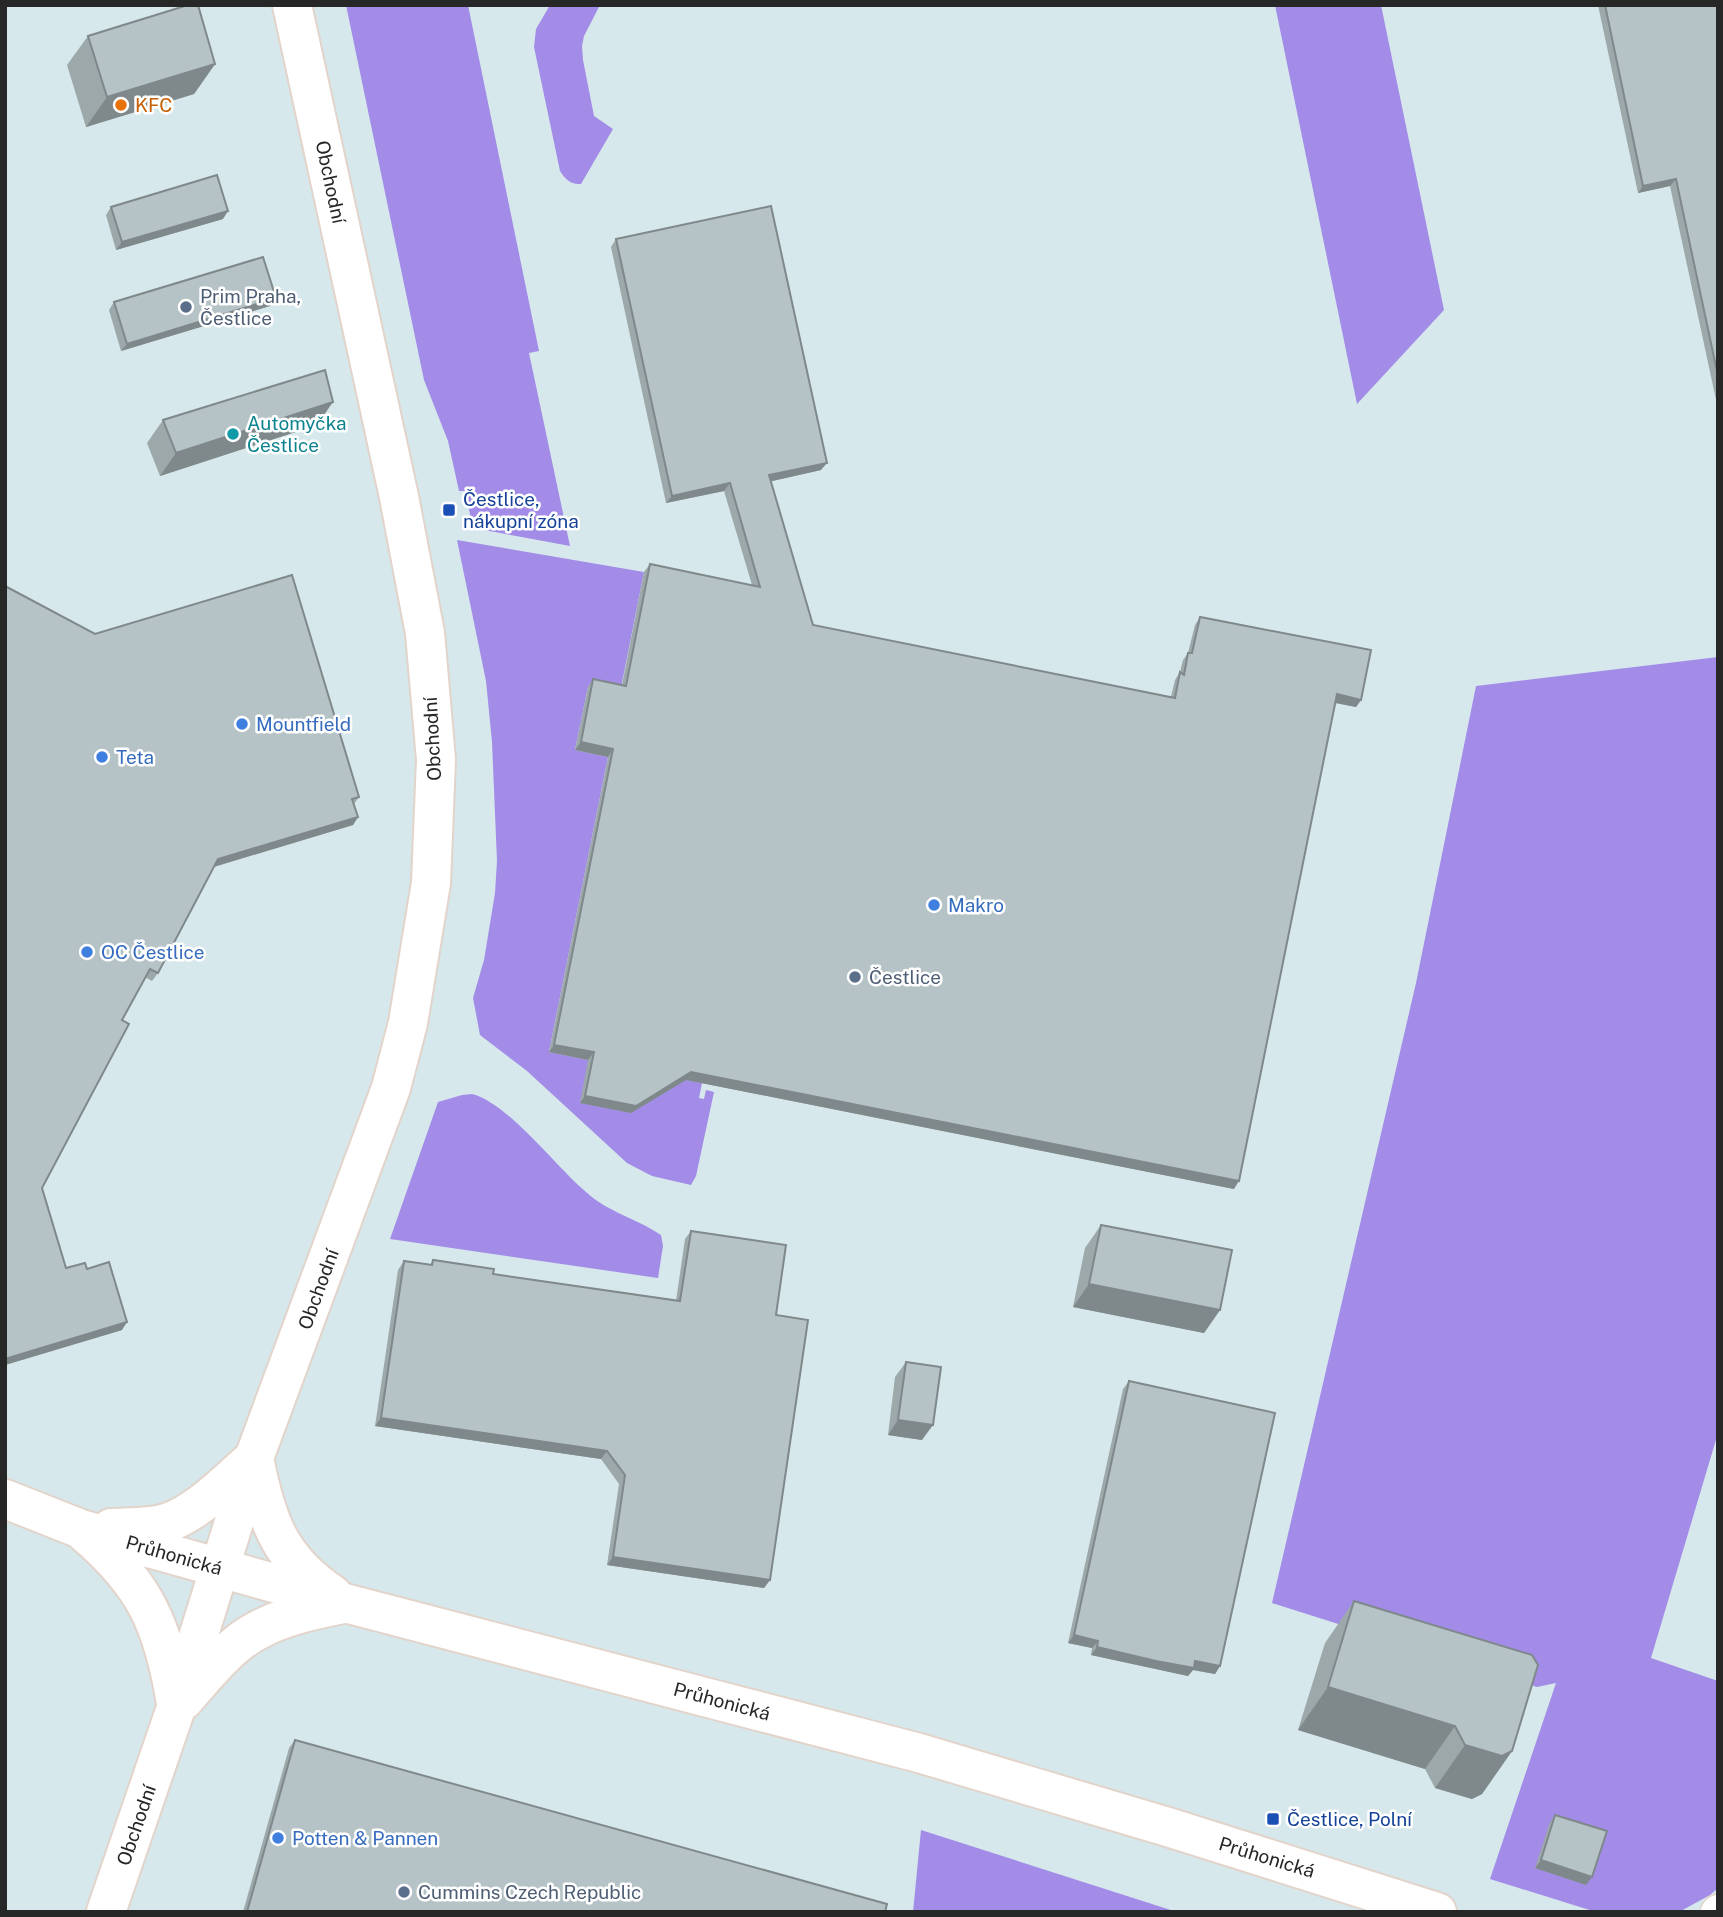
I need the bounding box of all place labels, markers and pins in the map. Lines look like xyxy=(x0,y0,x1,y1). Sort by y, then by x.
place label: KFC xyxy=(135,94,172,116)
marker: KFC xyxy=(113,97,129,113)
place label: Prim Praha, Čestlice xyxy=(200,285,301,329)
marker: Prim Praha, Čestlice xyxy=(178,299,194,315)
place label: Automyčka Čestlice xyxy=(247,412,347,456)
marker: Automyčka Čestlice xyxy=(225,426,241,442)
place label: Čestlice, nákupní zóna xyxy=(463,488,579,532)
marker: Čestlice, nákupní zóna xyxy=(441,502,457,518)
place label: Mountfield xyxy=(256,713,351,735)
marker: Mountfield xyxy=(234,716,250,732)
place label: Teta xyxy=(116,746,154,768)
marker: Teta xyxy=(94,749,110,765)
place label: Makro xyxy=(948,894,1004,916)
marker: Makro xyxy=(926,897,942,913)
place label: OC Čestlice xyxy=(101,941,205,963)
marker: OC Čestlice xyxy=(79,944,95,960)
place label: Čestlice xyxy=(869,966,941,988)
marker: Čestlice xyxy=(847,969,863,985)
place label: Čestlice, Polní xyxy=(1287,1808,1412,1830)
marker: Čestlice, Polní xyxy=(1265,1811,1281,1827)
place label: Potten & Pannen xyxy=(292,1827,438,1849)
marker: Potten & Pannen xyxy=(270,1830,286,1846)
place label: Cummins Czech Republic xyxy=(418,1881,641,1903)
marker: Cummins Czech Republic xyxy=(396,1884,412,1900)

